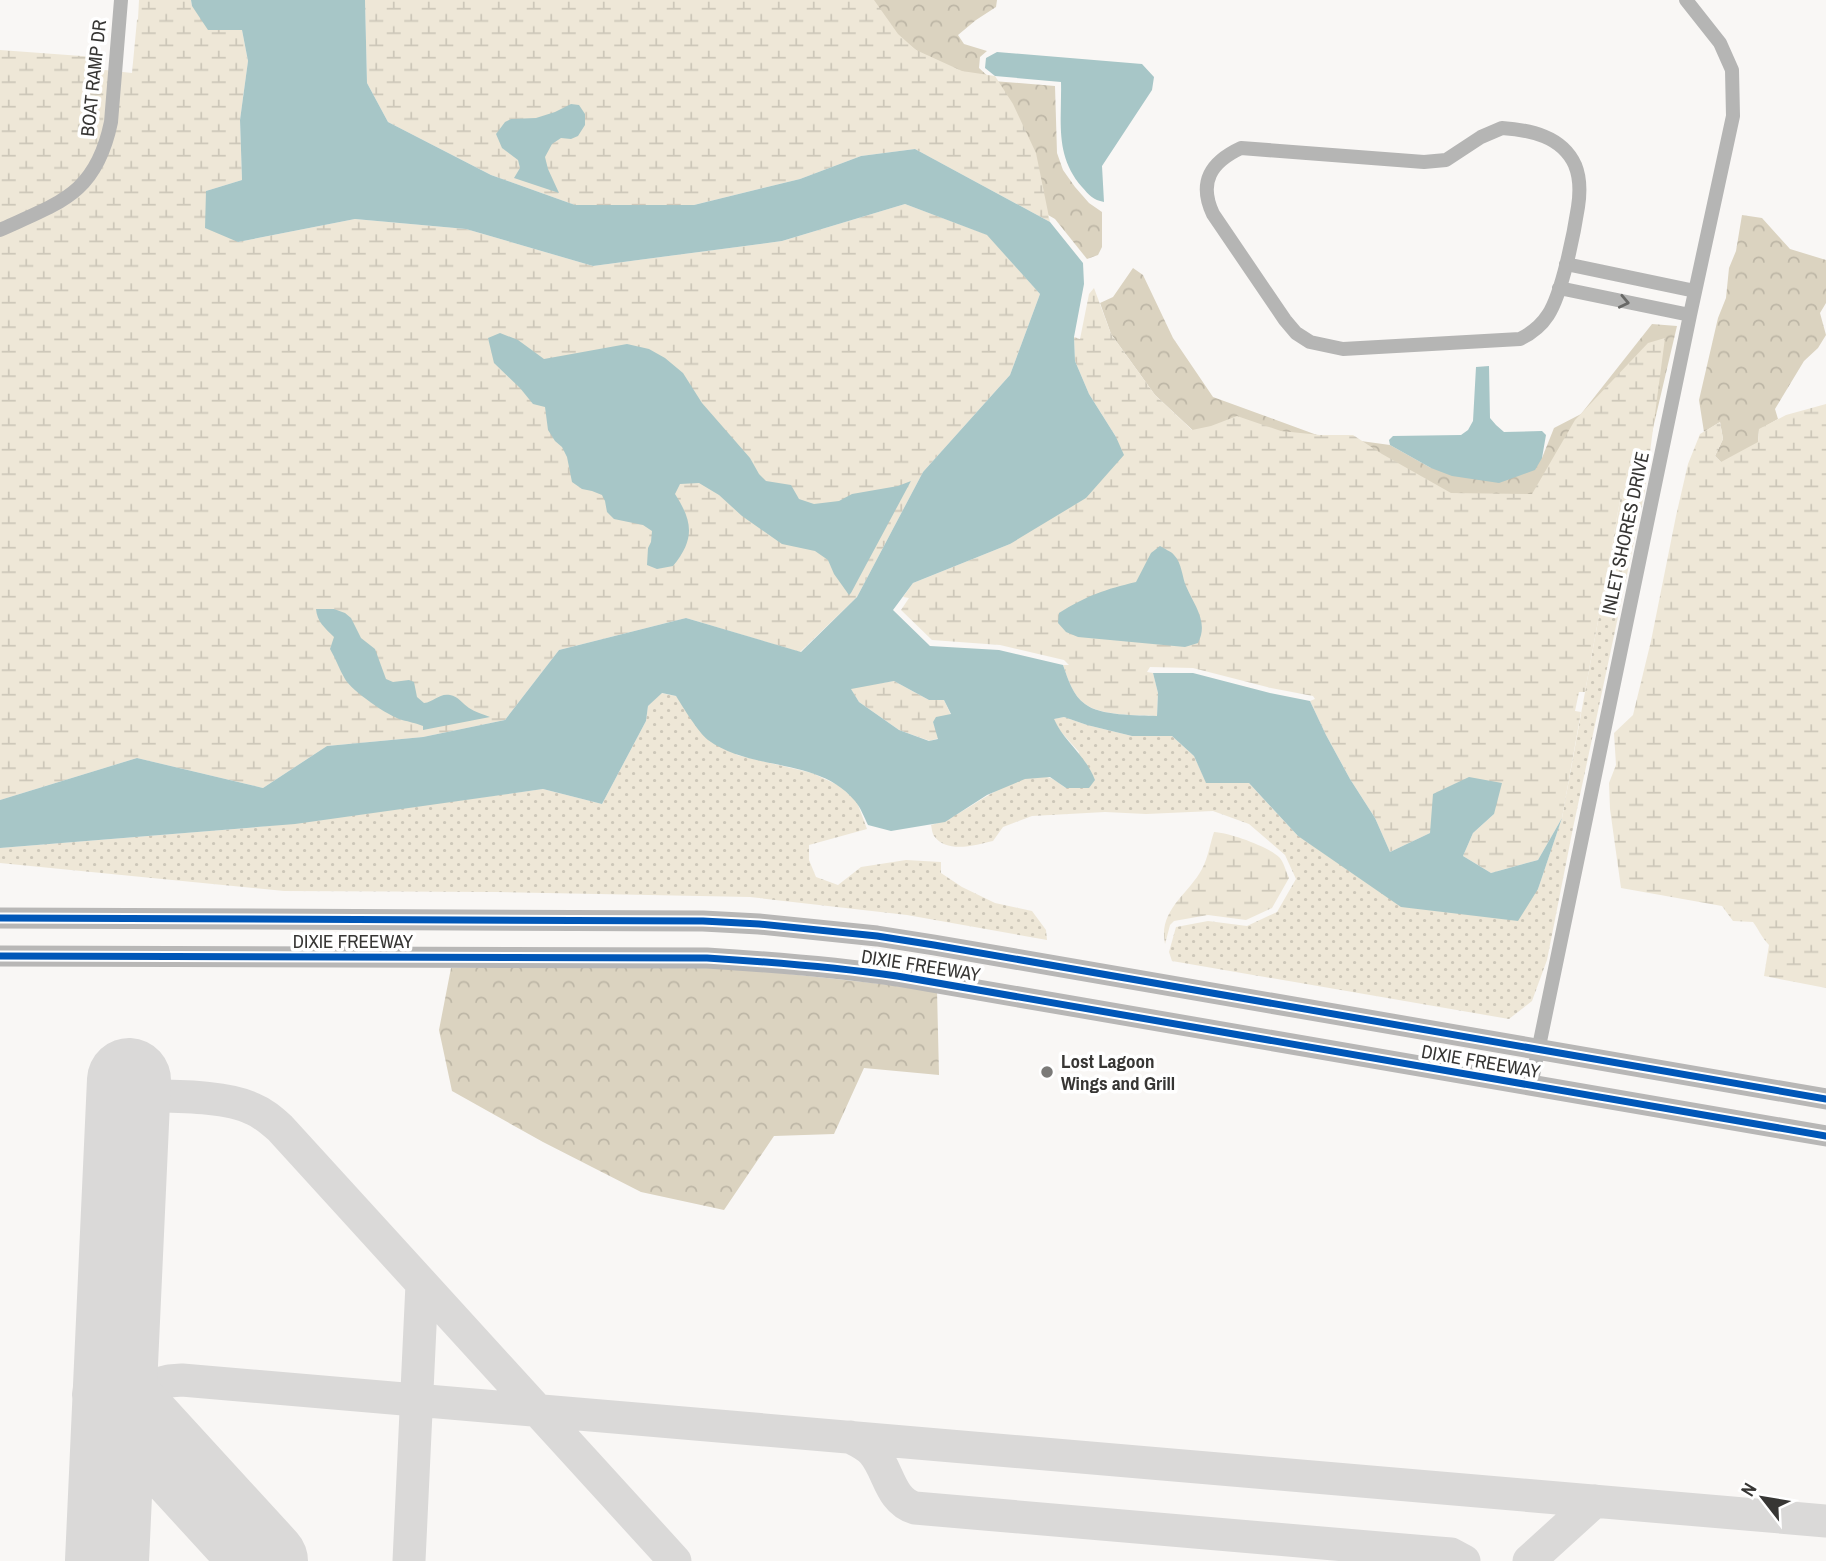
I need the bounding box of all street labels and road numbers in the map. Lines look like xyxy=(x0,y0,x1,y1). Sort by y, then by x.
street label: BOAT RAMP DR xyxy=(74,18,112,138)
street label: INLET SHORES DRIVE xyxy=(1595,449,1655,617)
street label: DIXIE FREEWAY xyxy=(293,928,414,954)
street label: DIXIE FREEWAY xyxy=(860,943,983,987)
street label: DIXIE FREEWAY xyxy=(1419,1038,1543,1084)

